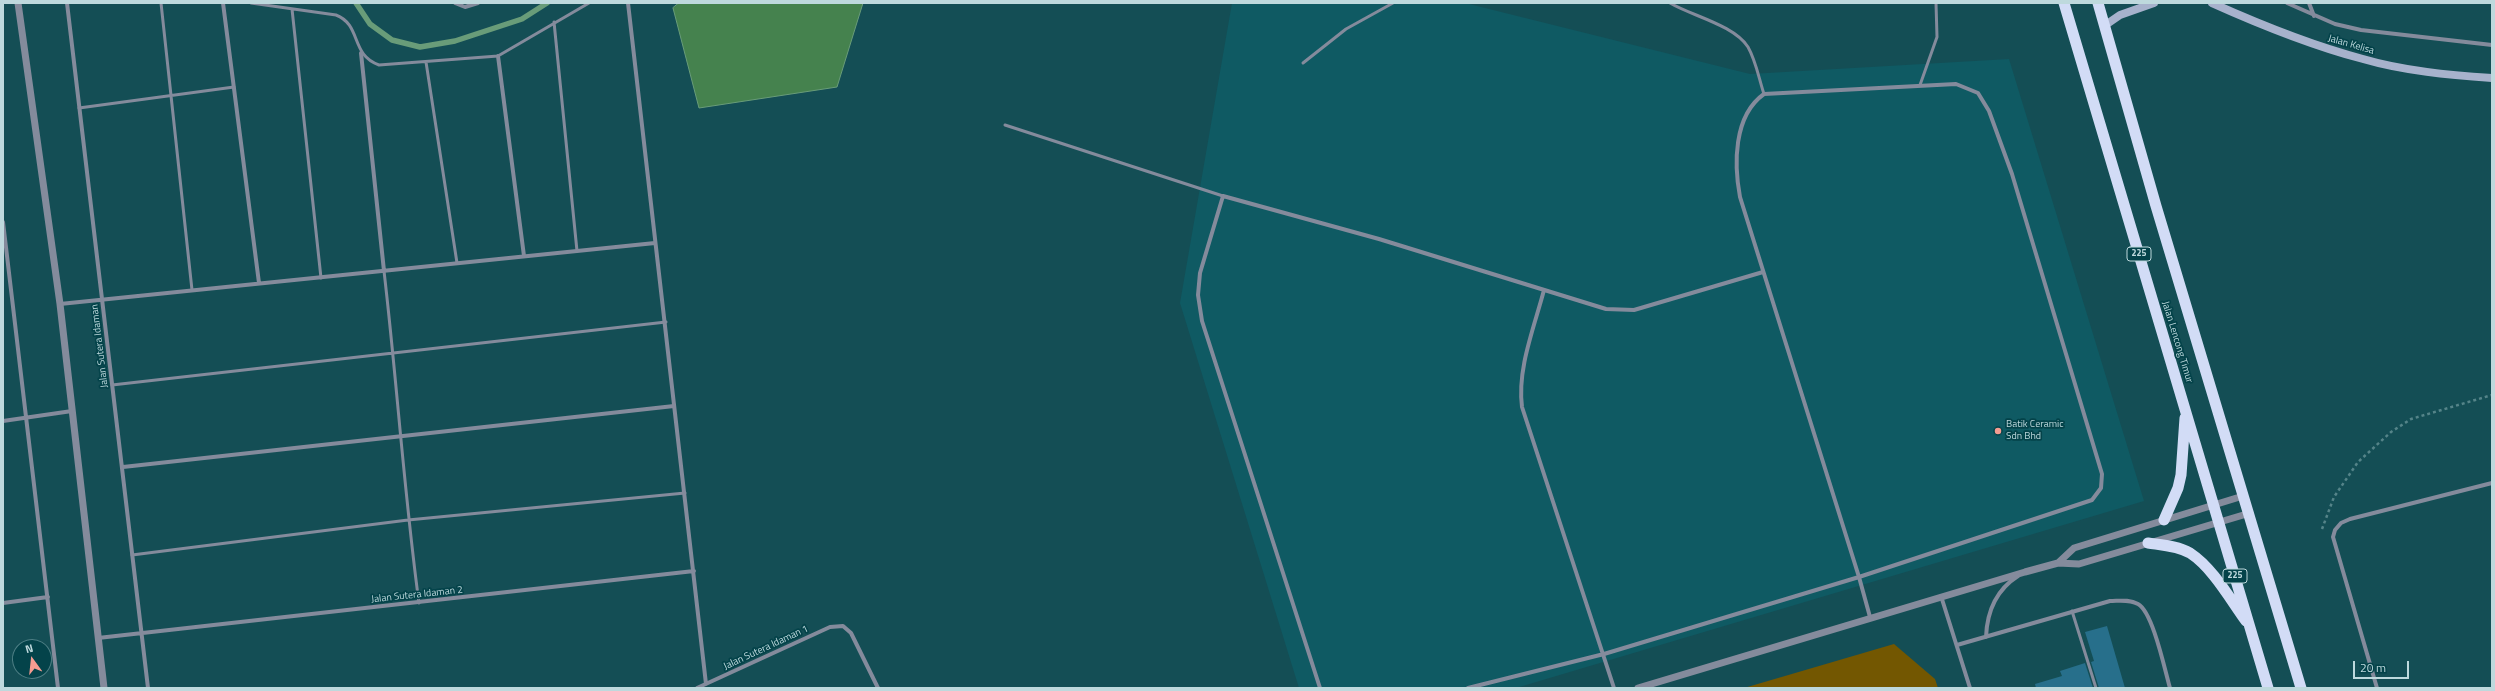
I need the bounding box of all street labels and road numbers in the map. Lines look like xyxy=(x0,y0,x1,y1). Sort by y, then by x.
street label: Jalan Kelisa xyxy=(2326,33,2376,57)
road number: 225 xyxy=(2127,247,2151,261)
street label: Jalan Lencong Timur xyxy=(2159,300,2195,384)
street label: Jalan Sutera Idaman xyxy=(89,303,111,389)
road number: 225 xyxy=(2223,569,2247,583)
street label: Jalan Sutera Idaman 2 xyxy=(371,584,463,606)
street label: Jalan Sutera Idaman 1 xyxy=(722,623,810,673)

